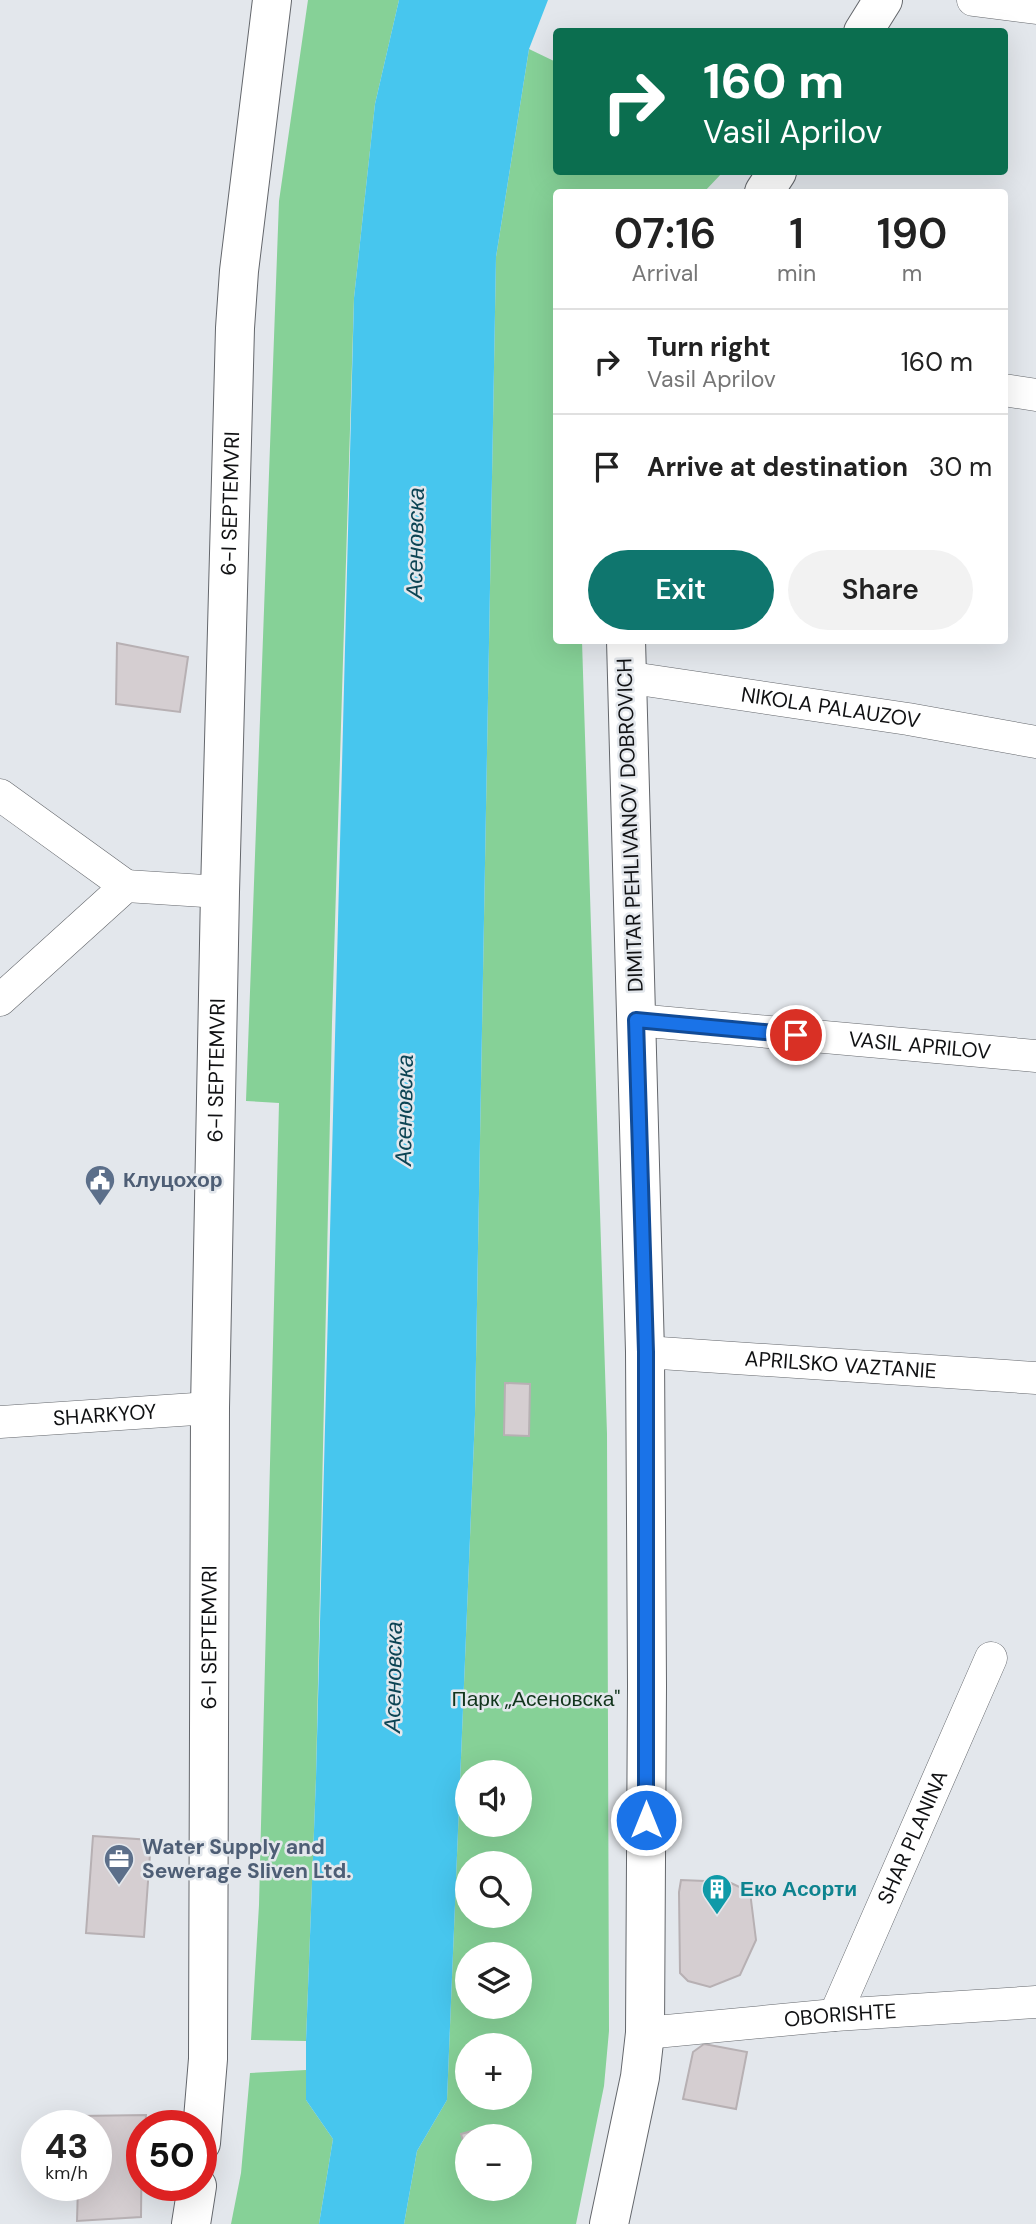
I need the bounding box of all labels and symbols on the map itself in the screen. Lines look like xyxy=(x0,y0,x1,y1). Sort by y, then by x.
street label: 6-I SEPTEMVRI xyxy=(214,431,246,576)
water label: Асеновска xyxy=(399,487,431,601)
street label: DIMITAR PEHLIVANOV DOBROVICH xyxy=(610,658,650,992)
street label: NIKOLA PALAUZOV xyxy=(739,680,923,735)
street label: 6-I SEPTEMVRI xyxy=(201,998,232,1143)
pin xyxy=(766,1005,826,1065)
street label: VASIL APRILOV xyxy=(848,1025,992,1066)
water label: Асеновска xyxy=(388,1054,420,1168)
public building icon: Клуцохор xyxy=(83,1163,117,1207)
place label: Клуцохор xyxy=(123,1166,223,1194)
street label: APRILSKO VAZTANIE xyxy=(744,1345,937,1385)
street label: SHARKYOY xyxy=(52,1398,157,1432)
street label: 6-I SEPTEMVRI xyxy=(195,1565,224,1709)
water label: Асеновска xyxy=(377,1621,409,1735)
park label: Парк „Асеновска" xyxy=(452,1685,620,1713)
street label: SHAR PLANINA xyxy=(871,1766,954,1909)
position arrow xyxy=(609,1783,683,1857)
place label: Water Supply and Sewerage Sliven Ltd. xyxy=(142,1833,351,1885)
office icon: Water Supply and Sewerage Sliven Ltd. xyxy=(102,1842,136,1886)
building icon: Еко Асорти xyxy=(700,1872,734,1916)
place label: Еко Асорти xyxy=(740,1875,857,1903)
street label: OBORISHTE xyxy=(783,1997,897,2034)
speed limit sign: 50 xyxy=(126,2110,217,2201)

